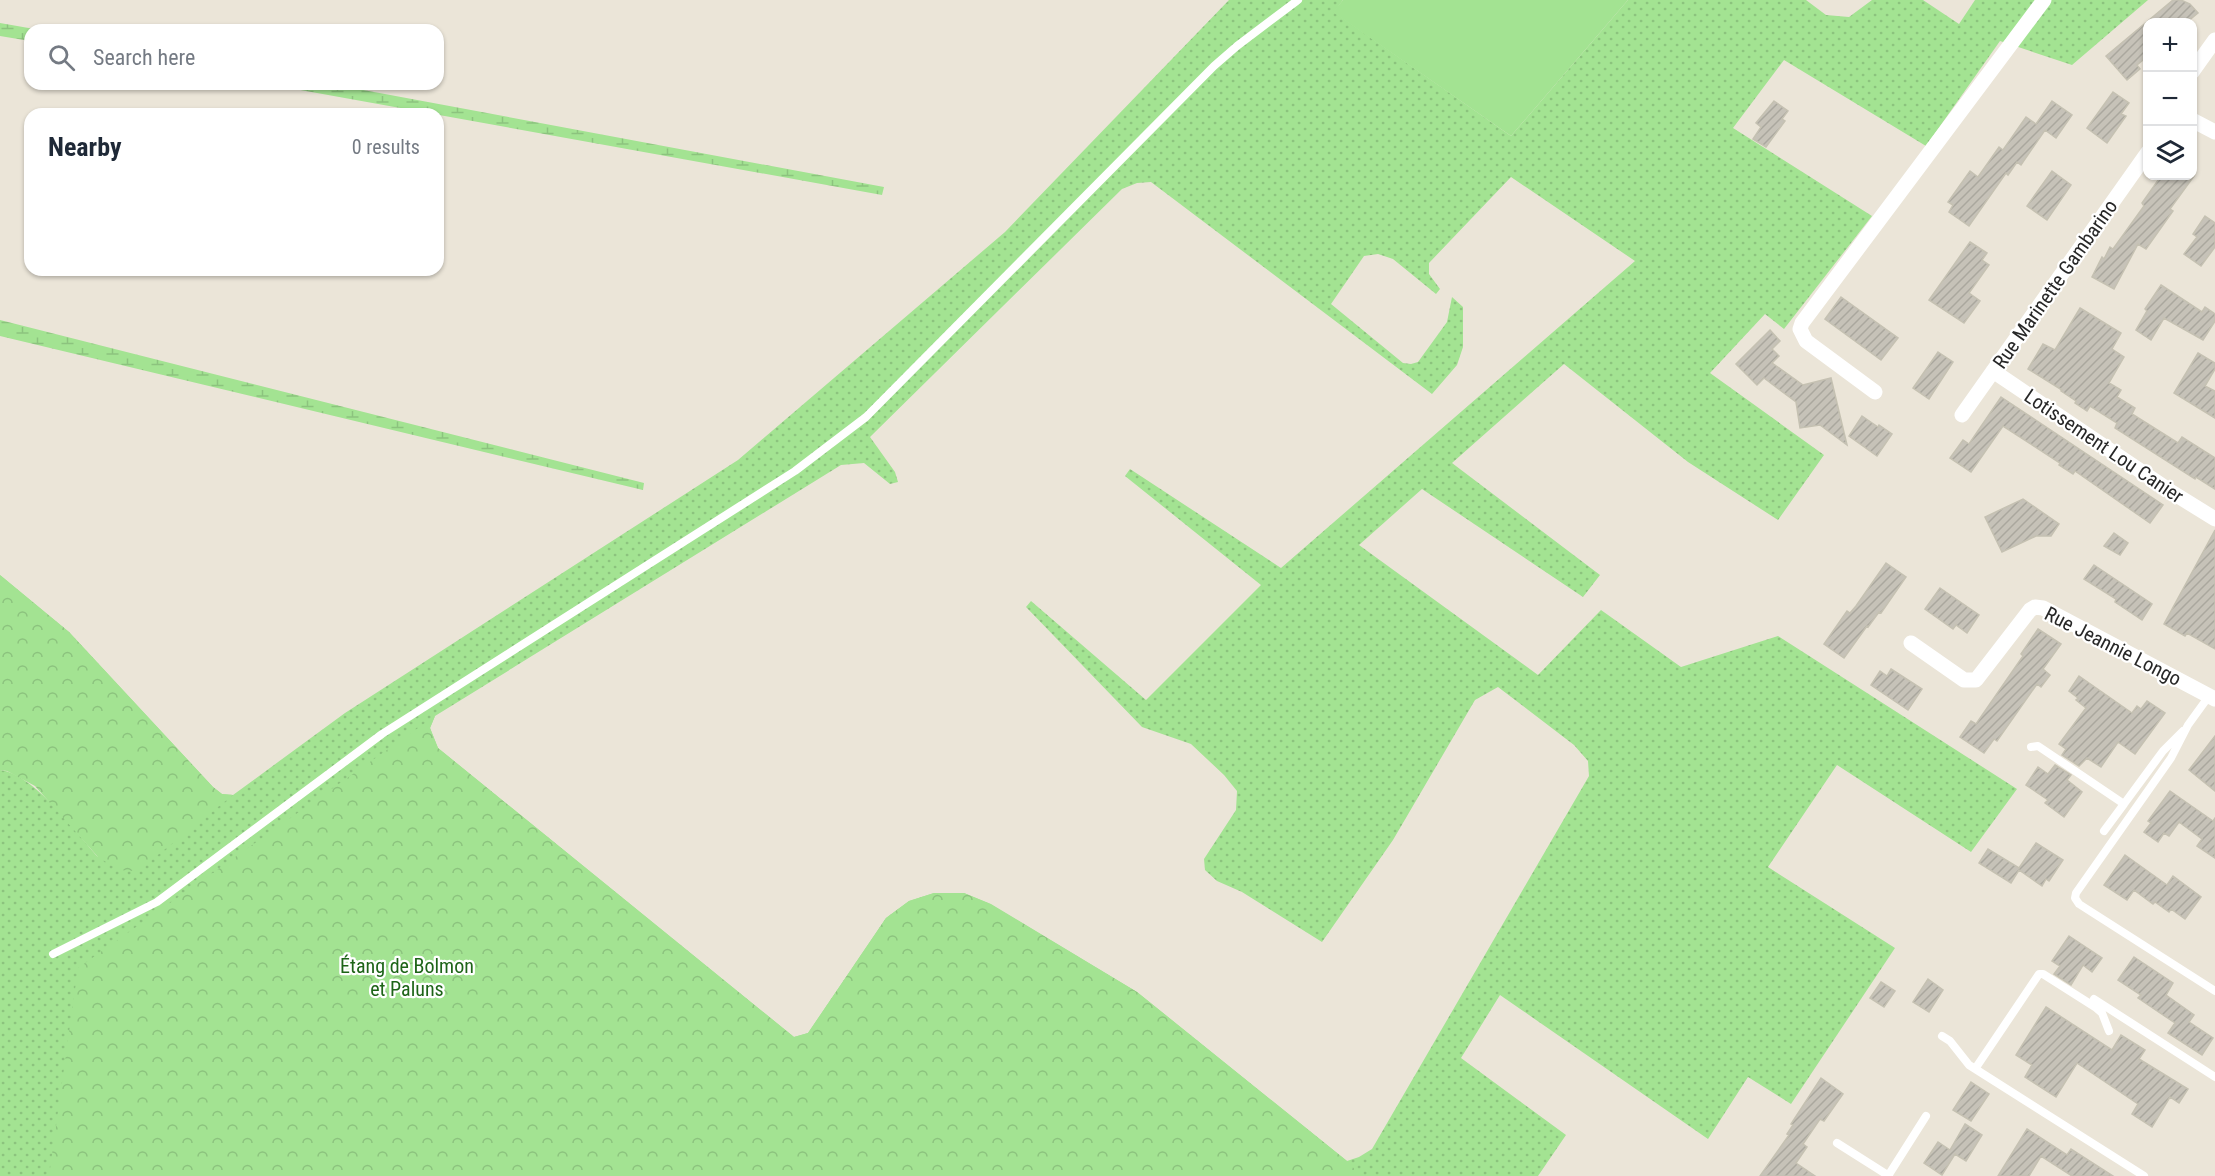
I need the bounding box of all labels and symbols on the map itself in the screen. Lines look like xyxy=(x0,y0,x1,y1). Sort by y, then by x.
street label: Rue Marinette Gambarino xyxy=(1988,195,2122,373)
street label: Lotissement Lou Canier xyxy=(2020,384,2188,508)
street label: Rue Jeannie Longo xyxy=(2041,601,2185,691)
park label: Étang de Bolmon et Paluns xyxy=(340,954,474,1001)

